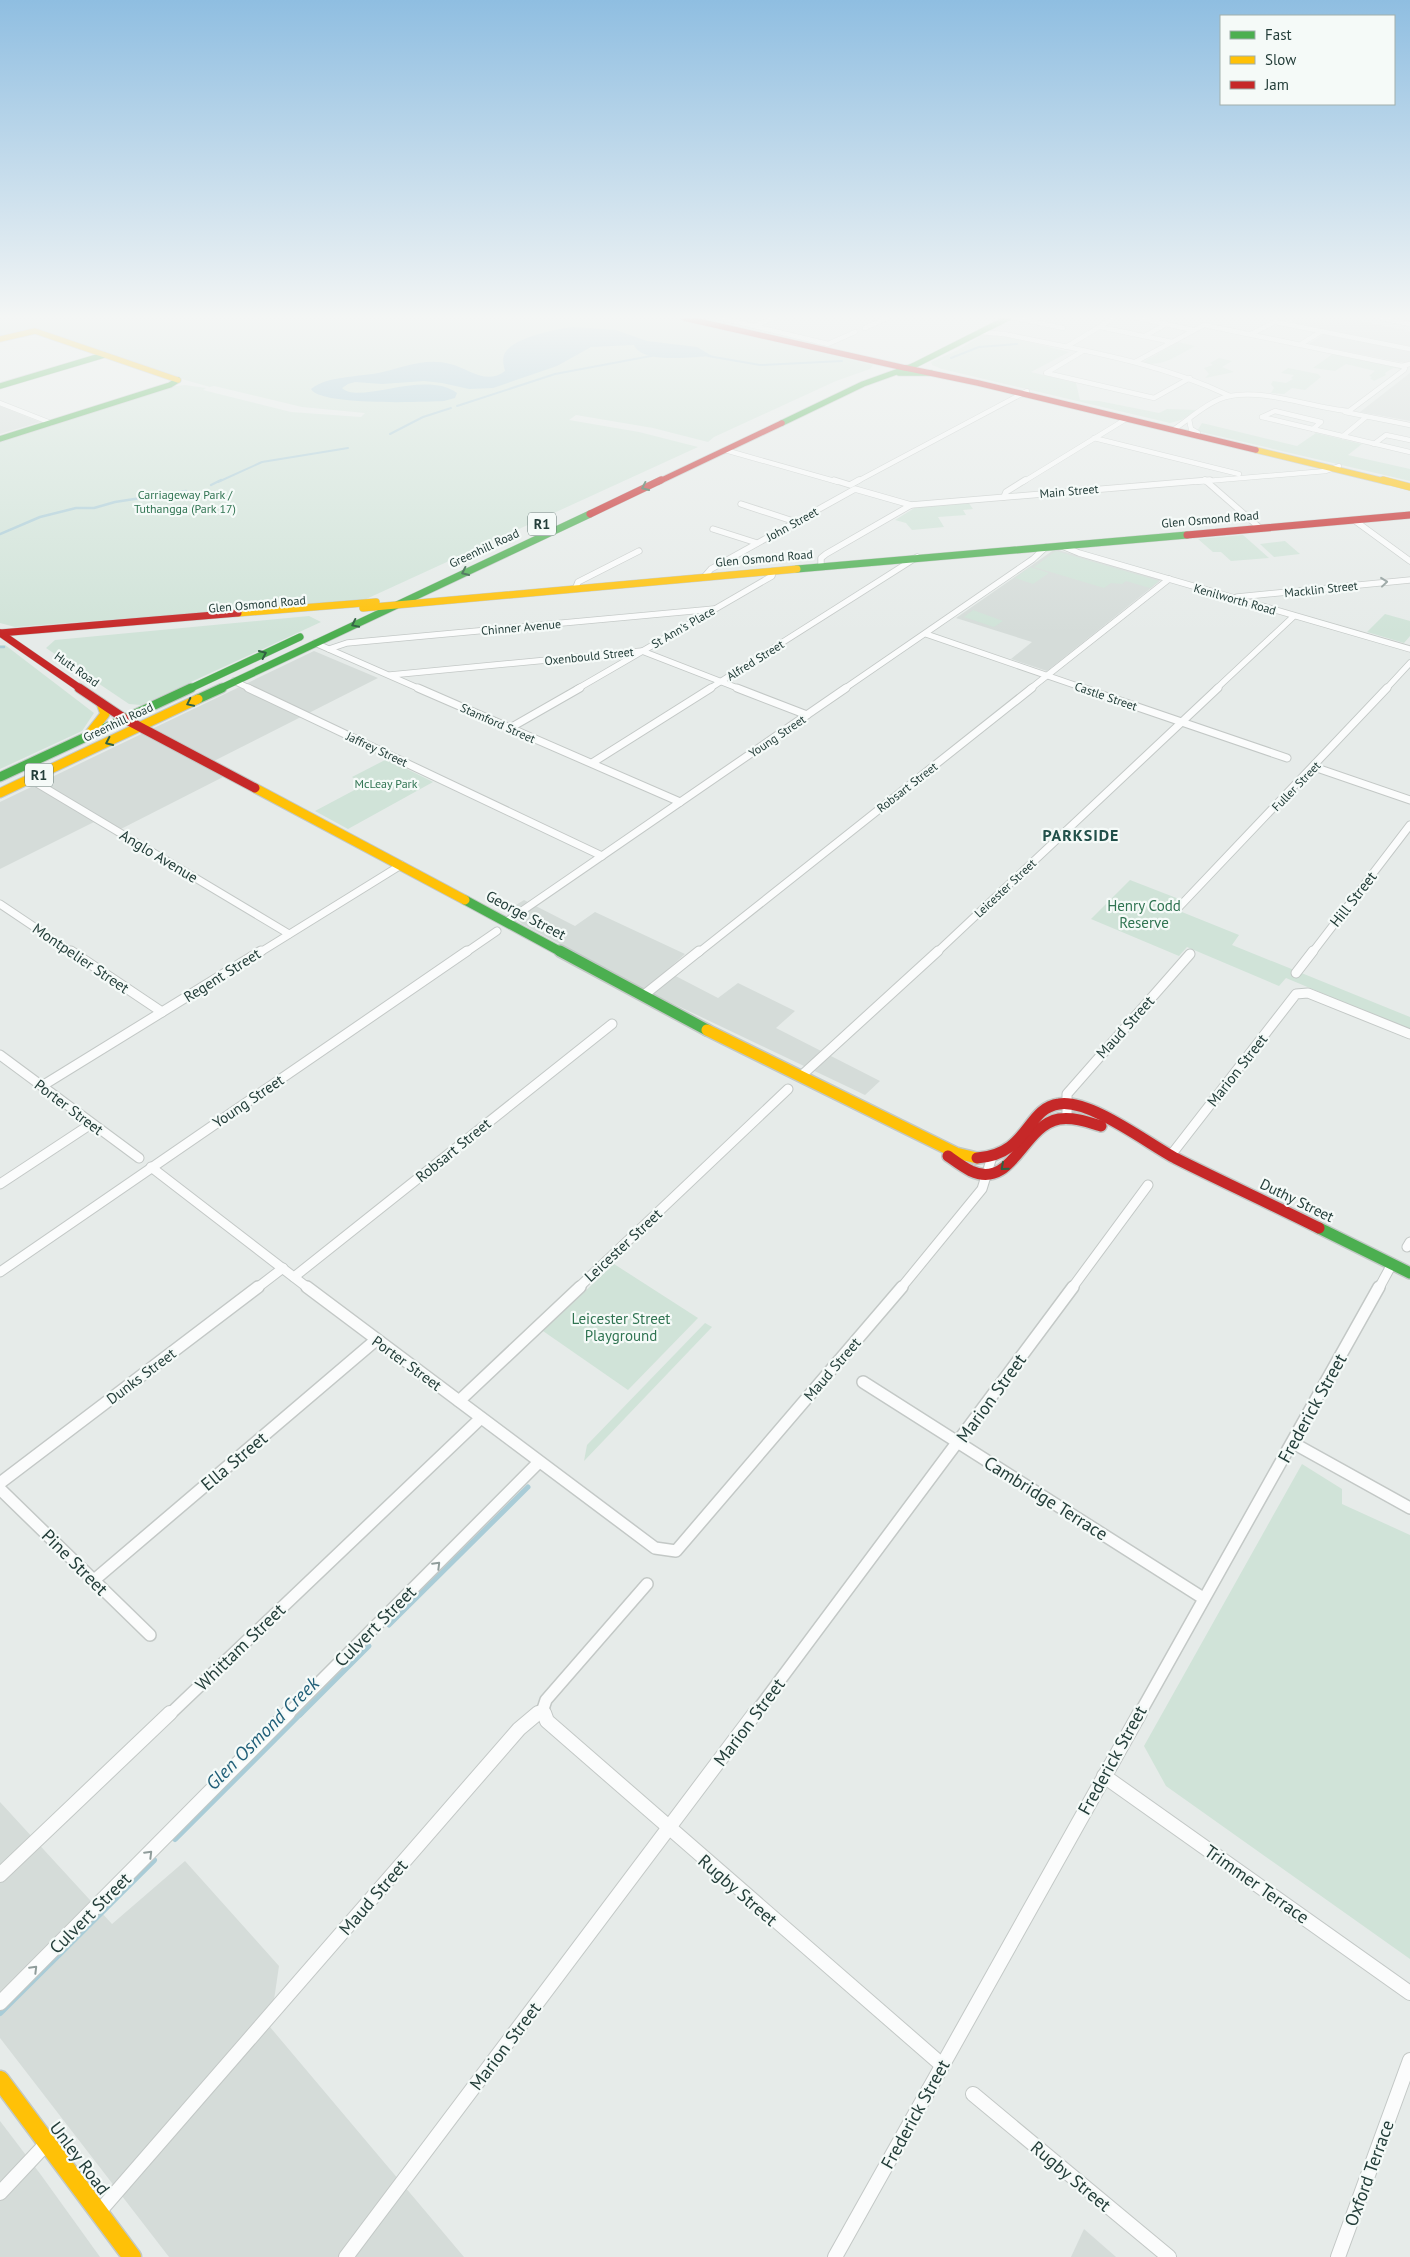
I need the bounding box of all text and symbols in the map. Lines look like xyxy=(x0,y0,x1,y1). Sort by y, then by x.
legend xyxy=(1220,15,1395,105)
text: Fast xyxy=(1265,25,1292,44)
text: Slow xyxy=(1265,50,1296,69)
text: Jam xyxy=(1264,75,1289,94)
one-way arrow xyxy=(641,481,650,492)
street label: Main Street xyxy=(1039,481,1099,501)
park label: Carriageway Park / Tuthangga (Park 17) xyxy=(134,487,236,516)
street label: John Street xyxy=(763,504,821,545)
street label: Glen Osmond Road xyxy=(1161,507,1259,531)
road number: R1 xyxy=(528,512,556,536)
street label: Greenhill Road xyxy=(447,525,521,571)
street label: Glen Osmond Road xyxy=(715,546,813,570)
one-way arrow xyxy=(462,566,471,576)
one-way arrow xyxy=(1381,577,1389,588)
street label: Macklin Street xyxy=(1284,578,1358,600)
street label: Kenilworth Road xyxy=(1192,580,1278,618)
street label: Glen Osmond Road xyxy=(208,592,306,616)
street label: St Ann's Place xyxy=(649,603,717,651)
street label: Chinner Avenue xyxy=(480,616,562,638)
one-way arrow xyxy=(351,618,360,628)
street label: Alfred Street xyxy=(724,636,786,684)
street label: Oxenbould Street xyxy=(544,644,634,668)
street label: Hutt Road xyxy=(52,648,102,690)
one-way arrow xyxy=(258,650,267,660)
street label: Castle Street xyxy=(1073,678,1139,714)
one-way arrow xyxy=(186,696,195,707)
street label: Greenhill Road xyxy=(81,699,155,745)
street label: Stamford Street xyxy=(458,700,538,746)
street label: Young Street xyxy=(746,711,808,761)
street label: Jaffrey Street xyxy=(343,728,410,770)
one-way arrow xyxy=(105,735,114,745)
street label: Fuller Street xyxy=(1268,758,1324,814)
street label: Robsart Street xyxy=(874,759,940,815)
road number: R1 xyxy=(25,764,53,786)
park label: McLeay Park xyxy=(355,776,418,791)
street label: Anglo Avenue xyxy=(116,825,202,887)
district label: PARKSIDE xyxy=(1043,825,1119,845)
street label: Leicester Street xyxy=(971,856,1039,920)
street label: Hill Street xyxy=(1325,867,1381,931)
street label: George Street xyxy=(483,886,569,944)
park label: Henry Codd Reserve xyxy=(1107,896,1181,932)
street label: Montpelier Street xyxy=(29,919,133,997)
street label: Regent Street xyxy=(180,944,264,1006)
street label: Maud Street xyxy=(1092,992,1158,1062)
street label: Marion Street xyxy=(1203,1030,1271,1110)
street label: Young Street xyxy=(209,1070,287,1132)
street label: Porter Street xyxy=(31,1075,107,1139)
street label: Robsart Street xyxy=(412,1114,494,1186)
one-way arrow xyxy=(1001,1162,1010,1171)
street label: Duthy Street xyxy=(1257,1174,1337,1226)
street label: Leicester Street xyxy=(580,1204,666,1286)
park label: Leicester Street Playground xyxy=(572,1309,670,1345)
street label: Porter Street xyxy=(368,1331,446,1395)
street label: Maud Street xyxy=(799,1333,865,1405)
street label: Dunks Street xyxy=(103,1344,179,1408)
street label: Marion Street xyxy=(951,1349,1031,1447)
street label: Frederick Street xyxy=(1273,1349,1351,1467)
street label: Ella Street xyxy=(196,1427,272,1495)
street label: Cambridge Terrace xyxy=(980,1451,1112,1545)
street label: Pine Street xyxy=(37,1524,113,1600)
one-way arrow xyxy=(431,1561,440,1570)
street label: Culvert Street xyxy=(329,1580,421,1672)
street label: Whittam Street xyxy=(190,1598,290,1696)
water label: Glen Osmond Creek xyxy=(200,1670,325,1795)
street label: Marion Street xyxy=(708,1673,790,1771)
street label: Frederick Street xyxy=(1073,1701,1151,1819)
street label: Trimmer Terrace xyxy=(1200,1839,1314,1929)
street label: Rugby Street xyxy=(694,1849,782,1931)
one-way arrow xyxy=(144,1851,153,1860)
street label: Maud Street xyxy=(334,1854,412,1940)
street label: Culvert Street xyxy=(44,1867,136,1959)
one-way arrow xyxy=(29,1965,38,1974)
street label: Marion Street xyxy=(464,1997,546,2095)
street label: Frederick Street xyxy=(876,2055,954,2173)
street label: Unley Road xyxy=(45,2117,115,2199)
street label: Oxford Terrace xyxy=(1339,2117,1399,2229)
street label: Rugby Street xyxy=(1026,2136,1116,2216)

